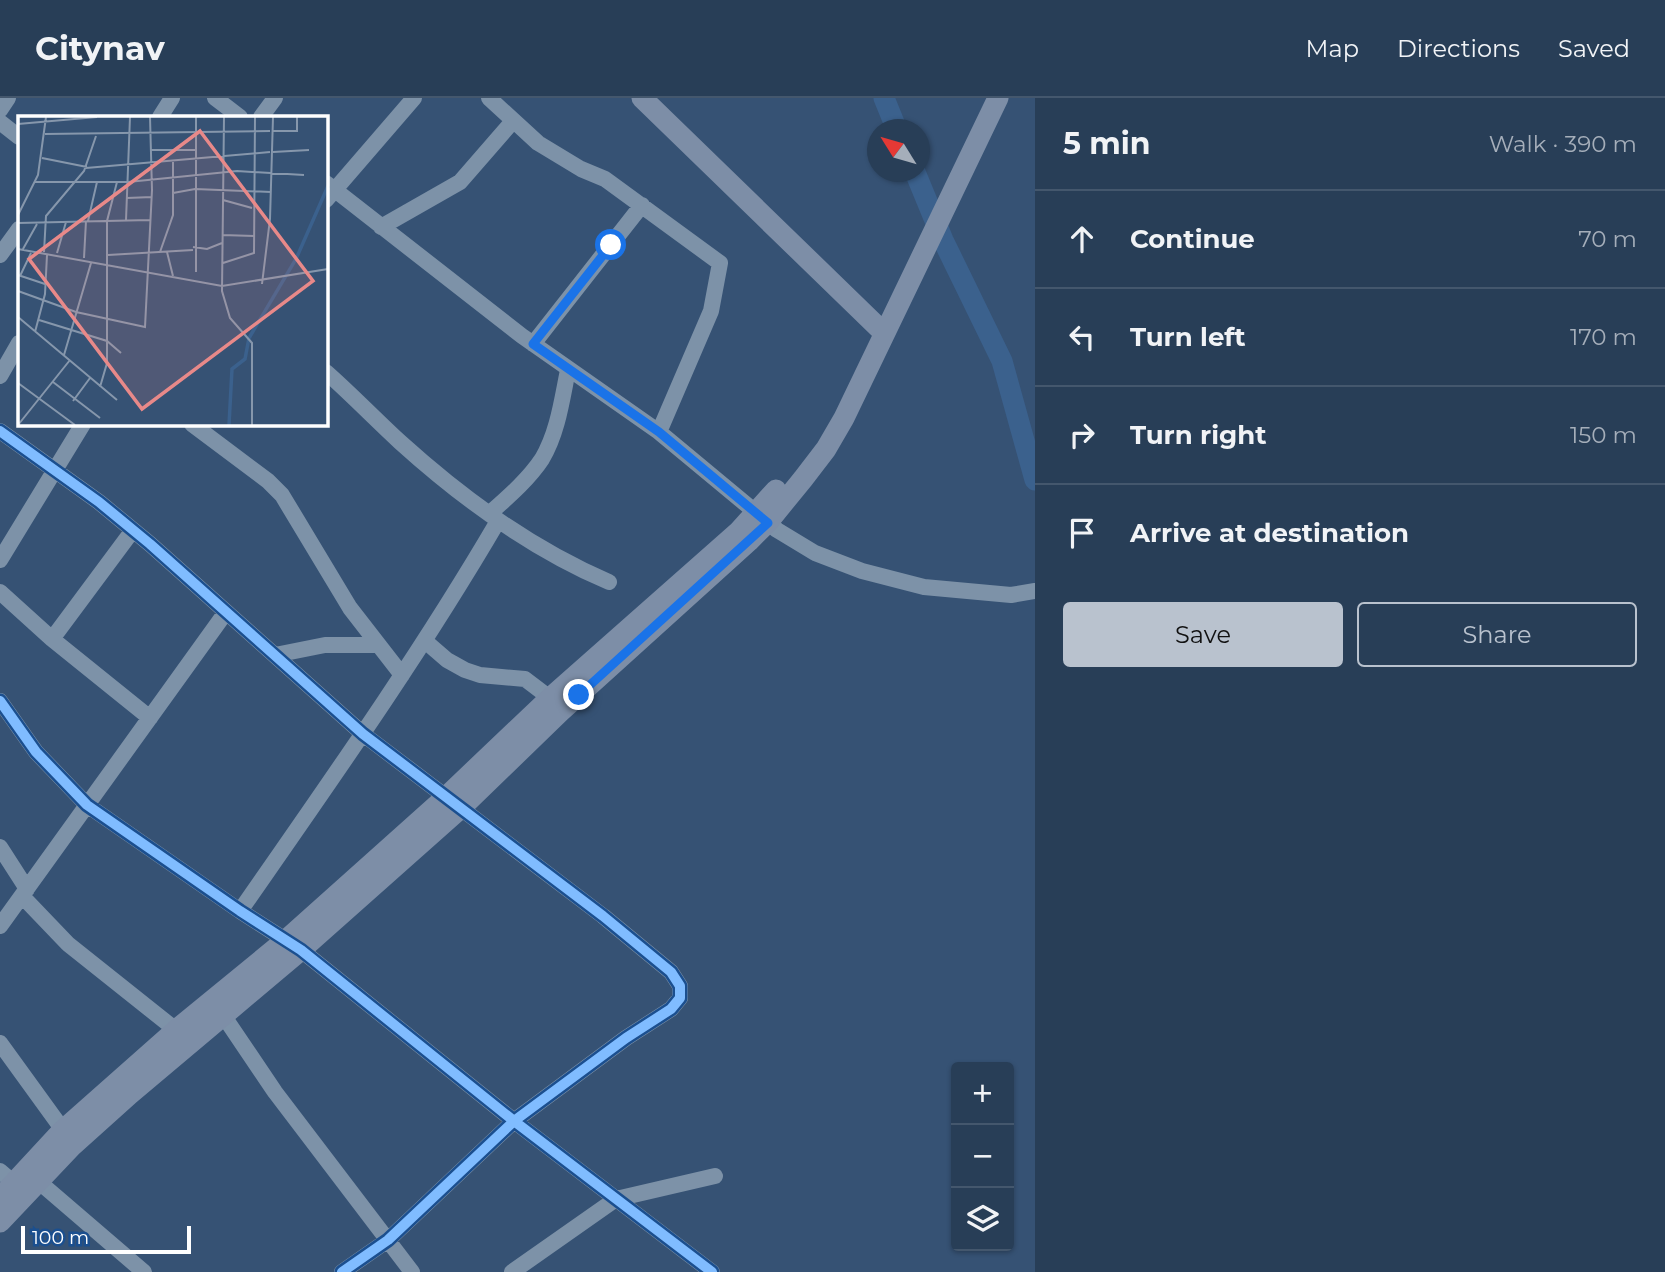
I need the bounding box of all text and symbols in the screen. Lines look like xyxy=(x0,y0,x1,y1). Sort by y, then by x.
text: Citynav xyxy=(35,28,165,68)
text: Map xyxy=(1306,34,1359,63)
text: Directions xyxy=(1397,34,1520,63)
text: Saved xyxy=(1558,34,1630,63)
inset map xyxy=(18,116,327,425)
north arrow xyxy=(867,119,930,182)
text: 5 min xyxy=(1063,125,1151,162)
text: Walk · 390 m xyxy=(1489,130,1637,158)
icon: ahead xyxy=(1063,220,1101,258)
text: Continue xyxy=(1130,223,1255,255)
text: 70 m xyxy=(1578,225,1637,253)
route start xyxy=(595,229,626,260)
icon: left xyxy=(1063,318,1101,356)
text: Turn left xyxy=(1130,321,1246,353)
text: 170 m xyxy=(1570,323,1637,351)
icon: right xyxy=(1063,416,1101,454)
text: Turn right xyxy=(1130,419,1266,451)
text: 150 m xyxy=(1570,421,1637,449)
icon: arrive xyxy=(1063,514,1101,552)
text: Arrive at destination xyxy=(1130,517,1409,549)
button: Save xyxy=(1063,602,1343,667)
button: Share xyxy=(1357,602,1637,667)
route end xyxy=(563,679,594,710)
map controls xyxy=(951,1062,1014,1251)
button: + xyxy=(951,1062,1014,1125)
button: − xyxy=(951,1125,1014,1188)
button: layers xyxy=(951,1188,1014,1251)
scale bar xyxy=(21,1223,191,1255)
text: 100 m xyxy=(32,1226,89,1249)

